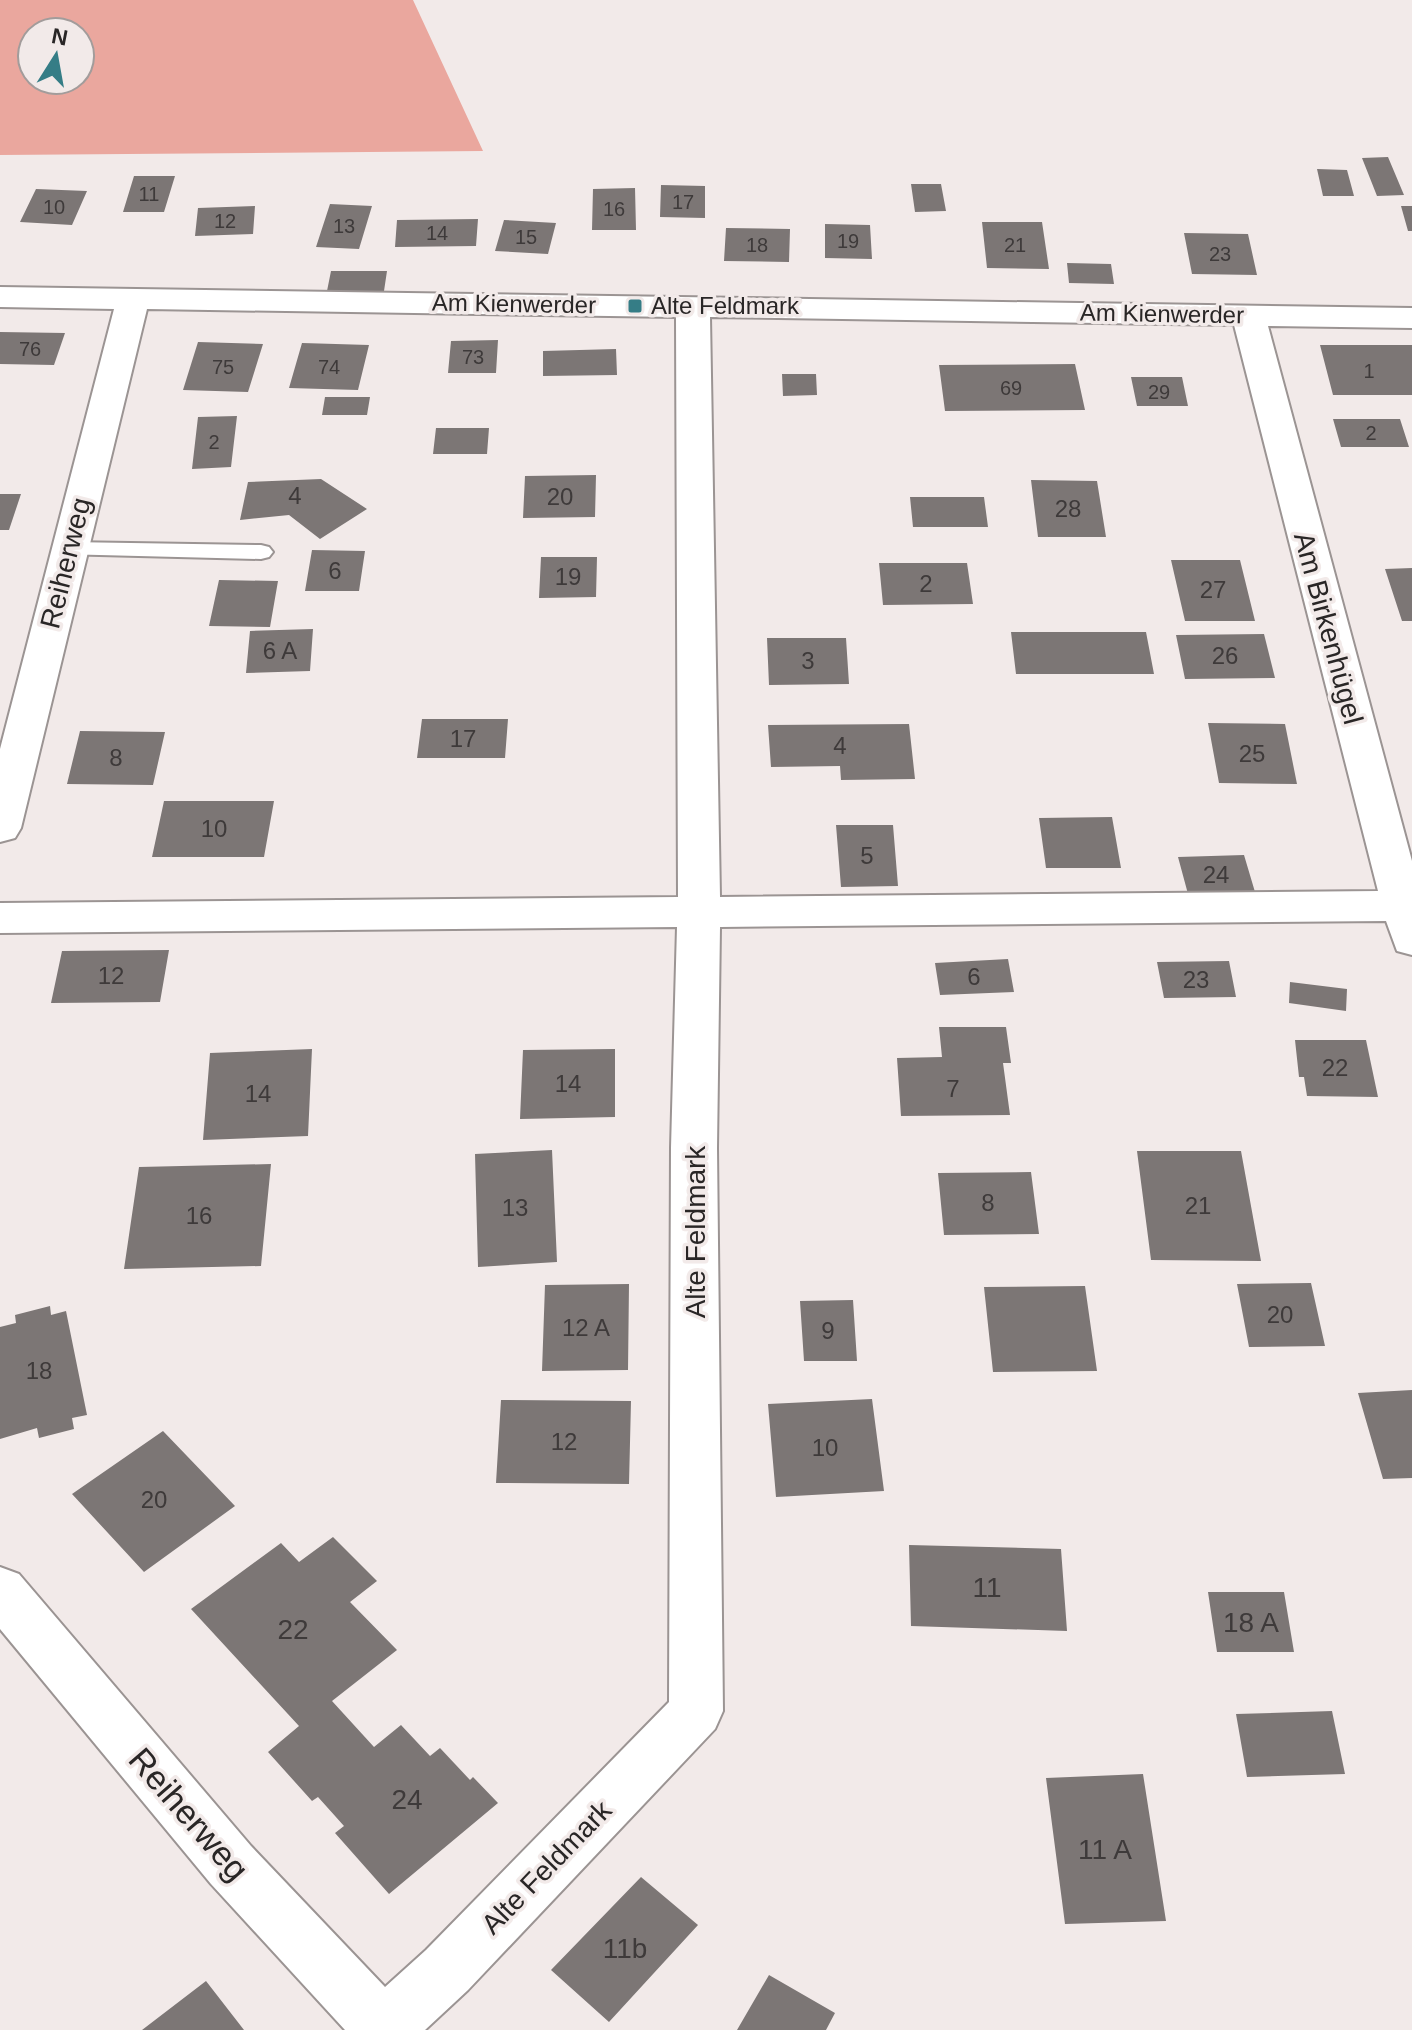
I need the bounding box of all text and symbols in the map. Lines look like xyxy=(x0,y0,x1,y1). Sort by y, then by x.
north arrow xyxy=(16,16,96,96)
text: N xyxy=(50,23,70,51)
house number: 11 xyxy=(139,183,159,205)
house number: 17 xyxy=(672,191,694,213)
house number: 10 xyxy=(43,196,65,218)
house number: 16 xyxy=(603,198,625,220)
house number: 12 xyxy=(214,210,236,232)
house number: 13 xyxy=(333,215,355,237)
house number: 14 xyxy=(426,222,448,244)
house number: 15 xyxy=(515,226,537,248)
house number: 19 xyxy=(837,230,859,252)
house number: 18 xyxy=(746,234,768,256)
house number: 21 xyxy=(1004,234,1026,256)
house number: 23 xyxy=(1209,243,1231,265)
street label: Am Kienwerder xyxy=(432,289,596,318)
place label: Alte Feldmark xyxy=(651,292,800,319)
marker: Alte Feldmark xyxy=(626,297,644,315)
street label: Am Kienwerder xyxy=(1080,299,1244,328)
house number: 76 xyxy=(19,338,41,360)
house number: 73 xyxy=(462,346,484,368)
house number: 75 xyxy=(212,356,234,378)
house number: 74 xyxy=(318,356,340,378)
house number: 1 xyxy=(1363,360,1375,382)
house number: 69 xyxy=(1000,377,1022,399)
house number: 29 xyxy=(1148,381,1170,403)
house number: 2 xyxy=(1365,422,1377,444)
house number: 2 xyxy=(208,431,220,453)
house number: 4 xyxy=(288,482,302,509)
house number: 20 xyxy=(547,483,573,510)
street label: Reiherweg xyxy=(34,494,97,632)
house number: 28 xyxy=(1055,495,1081,522)
street label: Am Birkenhügel xyxy=(1288,529,1369,728)
house number: 6 xyxy=(328,557,342,584)
house number: 19 xyxy=(555,563,581,590)
house number: 2 xyxy=(919,570,933,597)
house number: 27 xyxy=(1200,576,1226,603)
house number: 6 A xyxy=(263,637,297,664)
house number: 26 xyxy=(1212,642,1238,669)
house number: 3 xyxy=(801,647,815,674)
house number: 17 xyxy=(450,725,476,752)
house number: 4 xyxy=(833,732,847,759)
house number: 25 xyxy=(1239,740,1265,767)
house number: 8 xyxy=(109,744,123,771)
house number: 10 xyxy=(201,815,227,842)
house number: 5 xyxy=(860,842,874,869)
house number: 24 xyxy=(1203,861,1229,888)
house number: 12 xyxy=(98,962,124,989)
house number: 6 xyxy=(967,963,981,990)
house number: 23 xyxy=(1183,966,1209,993)
house number: 22 xyxy=(1322,1054,1348,1081)
house number: 14 xyxy=(555,1070,581,1097)
house number: 7 xyxy=(946,1075,960,1102)
house number: 14 xyxy=(245,1080,271,1107)
street label: Alte Feldmark xyxy=(680,1145,711,1318)
house number: 8 xyxy=(981,1189,995,1216)
house number: 21 xyxy=(1185,1192,1211,1219)
house number: 13 xyxy=(502,1194,528,1221)
house number: 16 xyxy=(186,1202,212,1229)
house number: 20 xyxy=(1267,1301,1293,1328)
house number: 12 A xyxy=(562,1314,610,1341)
house number: 9 xyxy=(821,1317,835,1344)
house number: 18 xyxy=(26,1357,52,1384)
house number: 12 xyxy=(551,1428,577,1455)
house number: 10 xyxy=(812,1434,838,1461)
house number: 20 xyxy=(141,1486,167,1513)
house number: 11 xyxy=(972,1572,1002,1603)
house number: 18 A xyxy=(1223,1607,1279,1638)
house number: 22 xyxy=(277,1614,309,1645)
street label: Reiherweg xyxy=(121,1740,257,1888)
house number: 24 xyxy=(391,1784,423,1815)
street label: Alte Feldmark xyxy=(475,1794,618,1940)
house number: 11 A xyxy=(1078,1834,1132,1865)
house number: 11b xyxy=(603,1933,647,1964)

